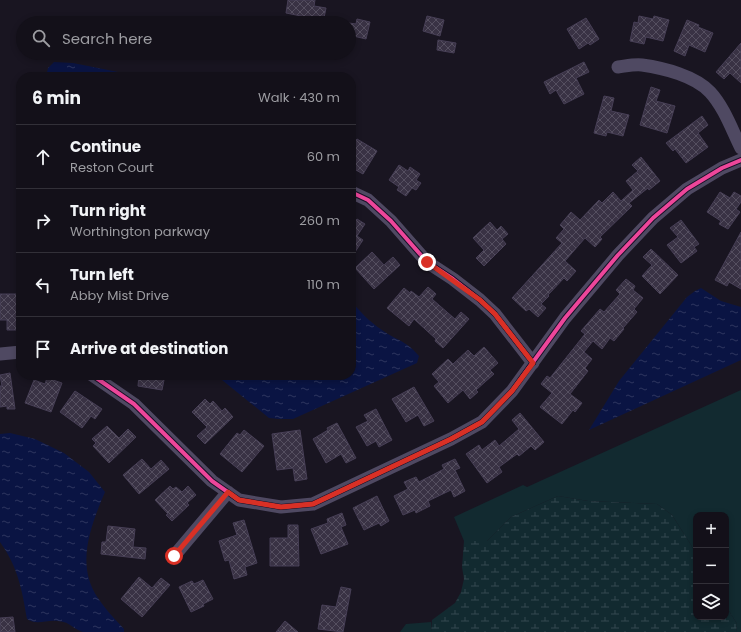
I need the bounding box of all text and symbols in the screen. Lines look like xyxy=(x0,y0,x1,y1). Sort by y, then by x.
search box xyxy=(16,16,356,60)
icon: search xyxy=(30,27,52,49)
text: Search here xyxy=(62,28,152,49)
text: 6 min xyxy=(32,86,81,110)
text: Walk · 430 m xyxy=(258,88,340,107)
text: Continue xyxy=(70,136,141,157)
icon: ahead xyxy=(32,146,54,168)
text: 60 m xyxy=(307,147,340,166)
text: Reston Court xyxy=(70,158,154,177)
text: Turn right xyxy=(70,200,146,221)
icon: right xyxy=(32,210,54,232)
text: 260 m xyxy=(299,211,340,230)
text: Worthington parkway xyxy=(70,222,210,241)
route end xyxy=(418,253,436,271)
text: Turn left xyxy=(70,264,134,285)
icon: left xyxy=(32,274,54,296)
text: 110 m xyxy=(307,275,340,294)
text: Abby Mist Drive xyxy=(70,286,169,305)
icon: arrive xyxy=(32,338,54,360)
text: Arrive at destination xyxy=(70,338,228,359)
map controls xyxy=(693,512,729,620)
button: + xyxy=(693,512,729,548)
route start xyxy=(165,547,183,565)
button: − xyxy=(693,548,729,584)
button: layers xyxy=(693,584,729,620)

